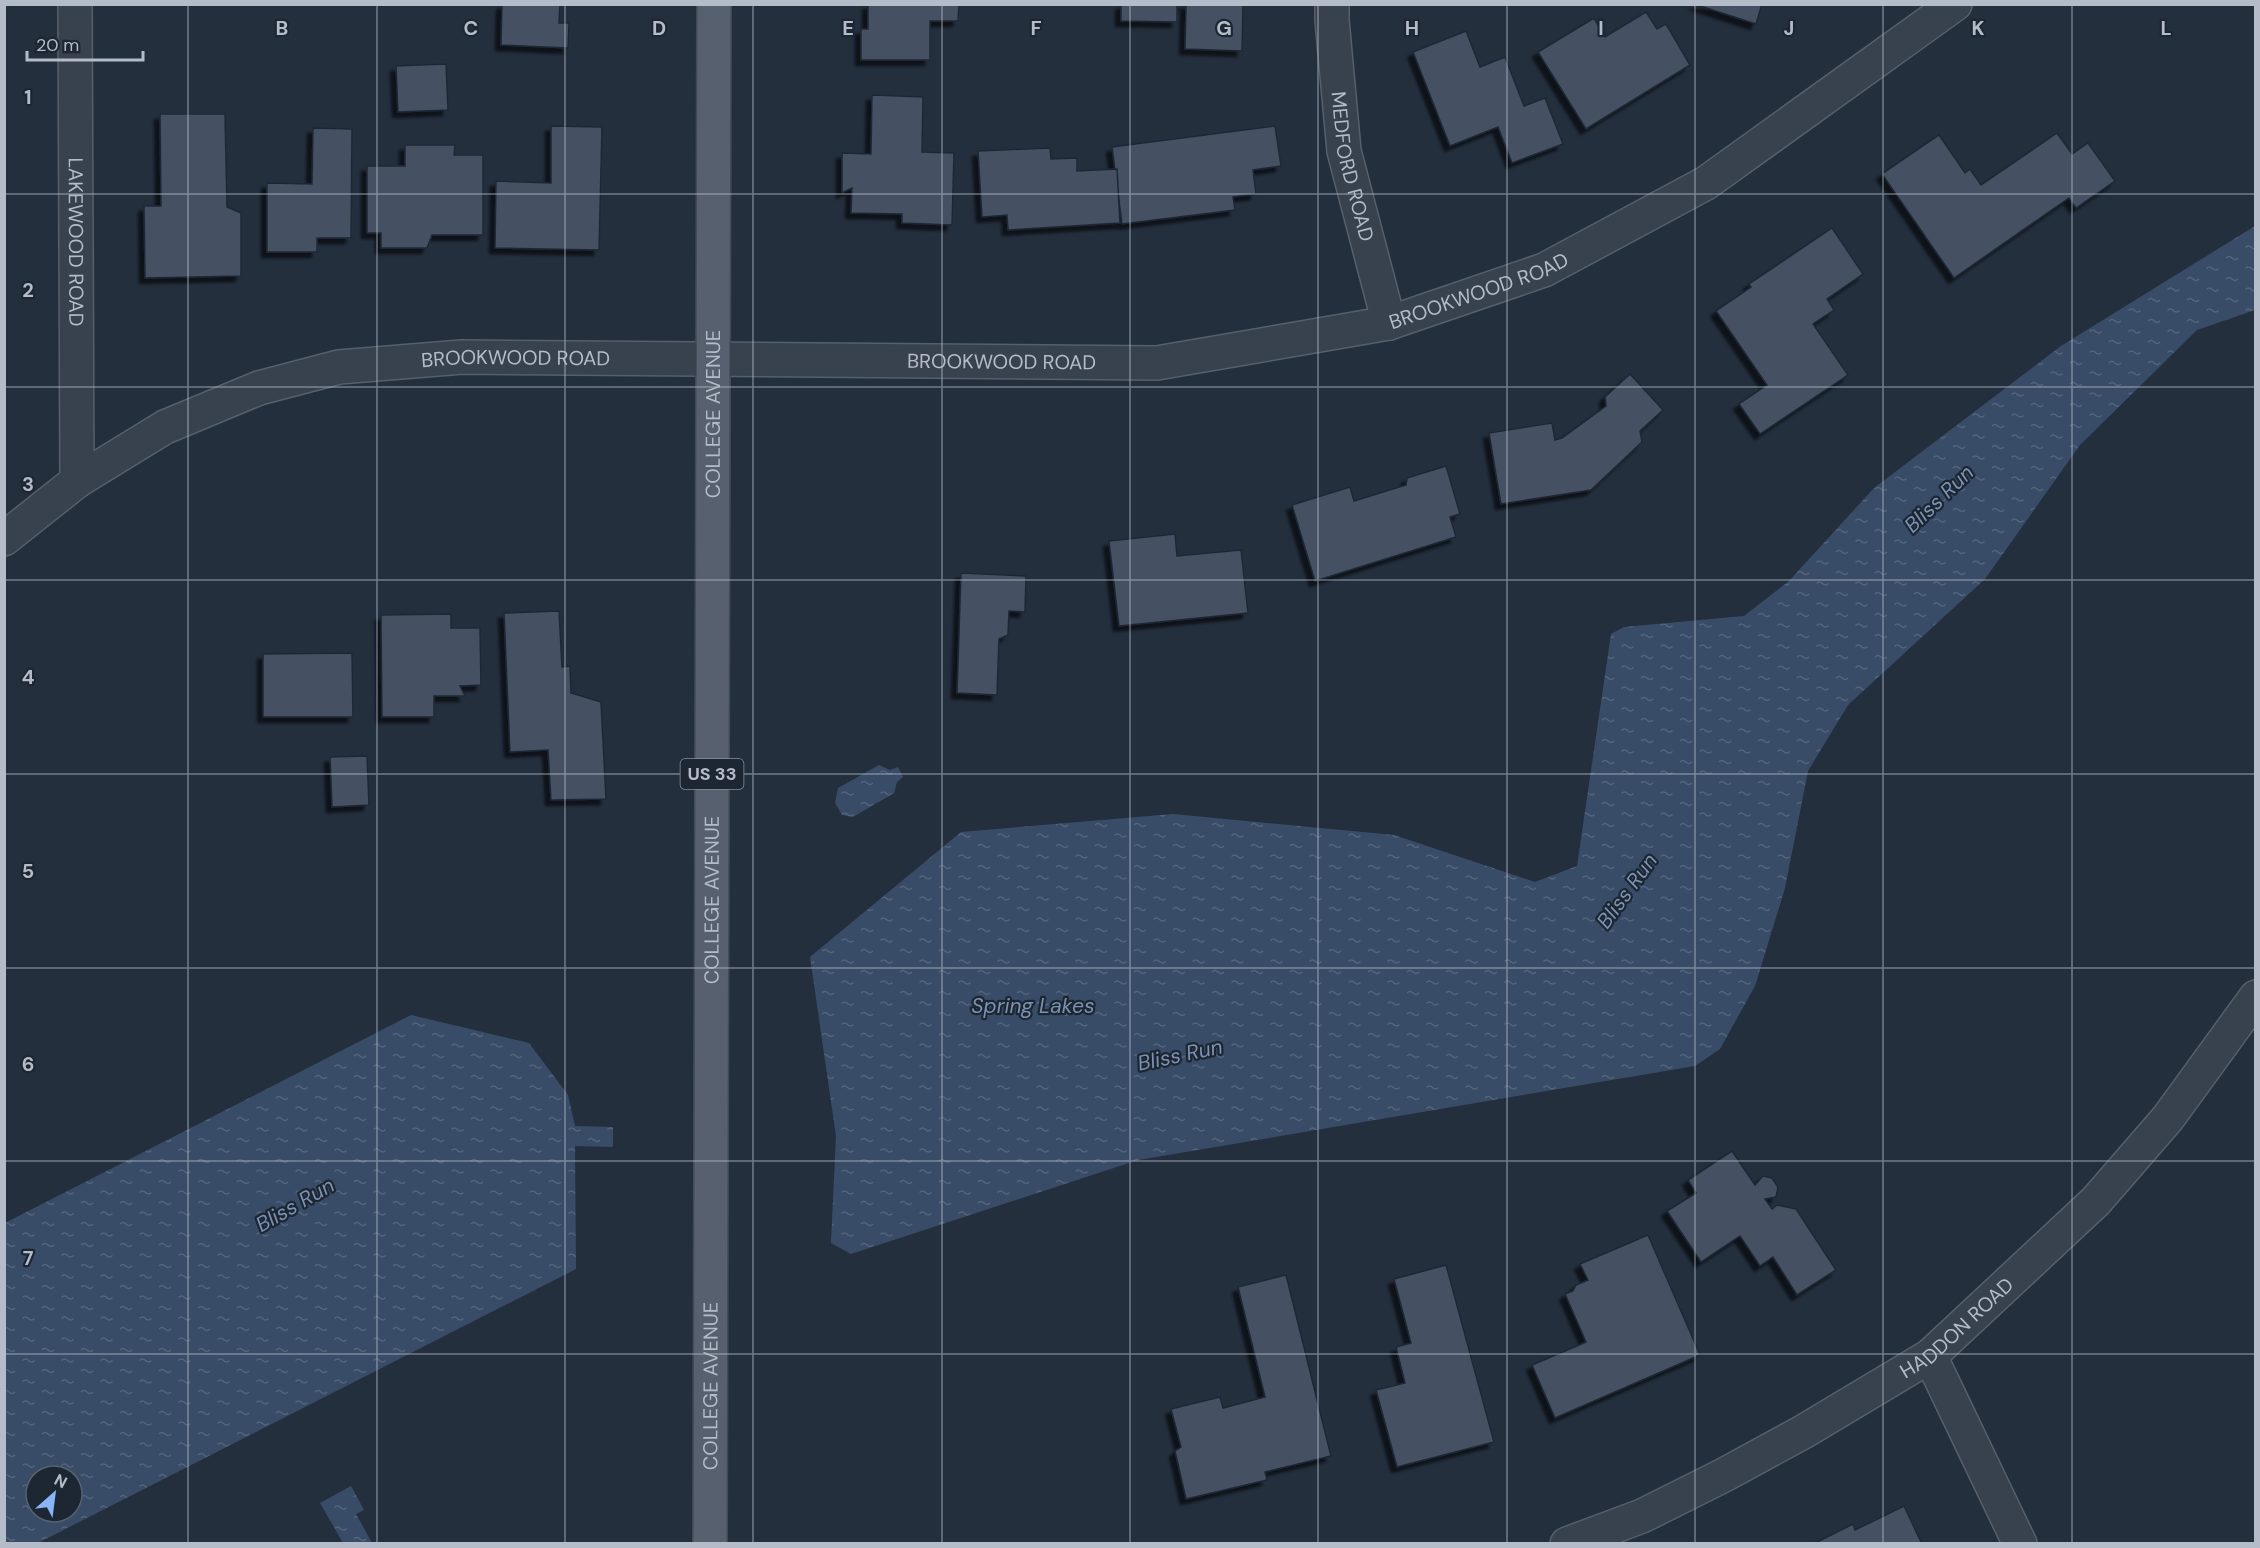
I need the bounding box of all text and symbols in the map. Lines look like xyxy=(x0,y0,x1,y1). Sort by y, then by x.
text: B xyxy=(276,15,288,41)
text: C xyxy=(464,15,478,41)
text: D xyxy=(652,15,666,41)
text: E xyxy=(842,15,854,41)
text: F xyxy=(1030,15,1042,41)
text: G xyxy=(1216,15,1232,41)
text: H xyxy=(1405,15,1419,41)
text: I xyxy=(1598,15,1604,41)
text: J xyxy=(1784,15,1794,41)
text: K xyxy=(1971,15,1985,41)
text: L xyxy=(2160,15,2172,41)
scale bar xyxy=(27,24,142,62)
text: 20 m xyxy=(36,33,79,57)
text: 1 xyxy=(24,84,32,110)
street label: MEDFORD ROAD xyxy=(1326,90,1380,244)
street label: LAKEWOOD ROAD xyxy=(63,157,89,327)
street label: BROOKWOOD ROAD xyxy=(1385,246,1573,335)
text: 2 xyxy=(22,277,34,303)
street label: COLLEGE AVENUE xyxy=(700,330,726,498)
street label: BROOKWOOD ROAD xyxy=(420,344,610,373)
street label: BROOKWOOD ROAD xyxy=(907,348,1096,375)
water label: Bliss Run xyxy=(1898,459,1980,539)
text: 3 xyxy=(22,471,34,497)
text: 4 xyxy=(22,664,35,690)
road number: US 33 xyxy=(680,759,744,789)
street label: COLLEGE AVENUE xyxy=(698,816,725,984)
water label: Bliss Run xyxy=(1590,848,1664,934)
text: 5 xyxy=(22,858,34,884)
water label: Spring Lakes xyxy=(971,992,1095,1020)
water label: Bliss Run xyxy=(1135,1032,1225,1078)
text: 6 xyxy=(22,1051,34,1077)
water label: Bliss Run xyxy=(251,1171,339,1239)
text: 7 xyxy=(23,1245,34,1271)
street label: HADDON ROAD xyxy=(1895,1272,2019,1384)
street label: COLLEGE AVENUE xyxy=(697,1302,724,1470)
north arrow xyxy=(24,1464,84,1524)
text: N xyxy=(51,1469,71,1493)

